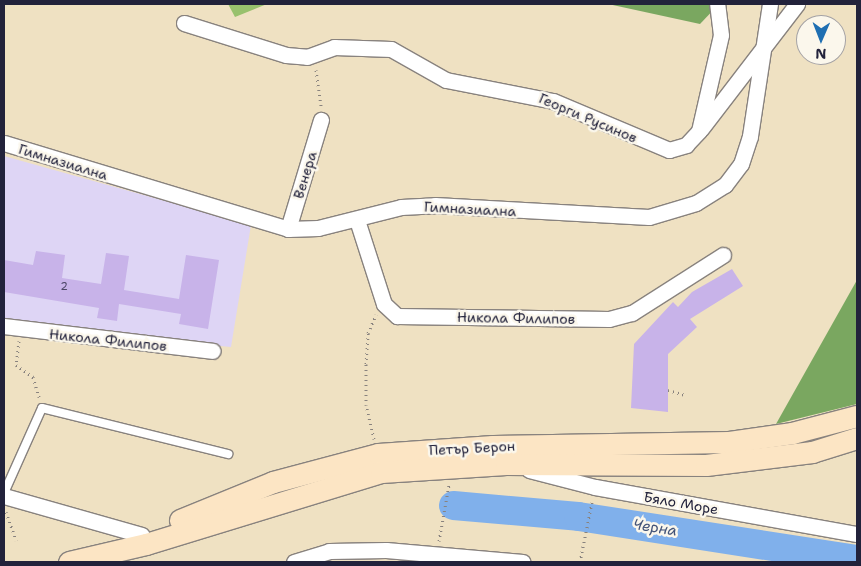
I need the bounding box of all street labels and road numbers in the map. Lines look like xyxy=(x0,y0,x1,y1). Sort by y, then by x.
street label: Георги Русинов xyxy=(536,90,640,146)
street label: Гимназиална xyxy=(16,140,110,184)
street label: Венера xyxy=(290,149,320,201)
street label: Гимназиална xyxy=(423,198,517,220)
street label: Никола Филипов xyxy=(457,309,575,327)
street label: Никола Филипов xyxy=(48,325,168,355)
street label: Петър Берон xyxy=(428,437,516,459)
street label: Бяло Море xyxy=(642,488,720,518)

